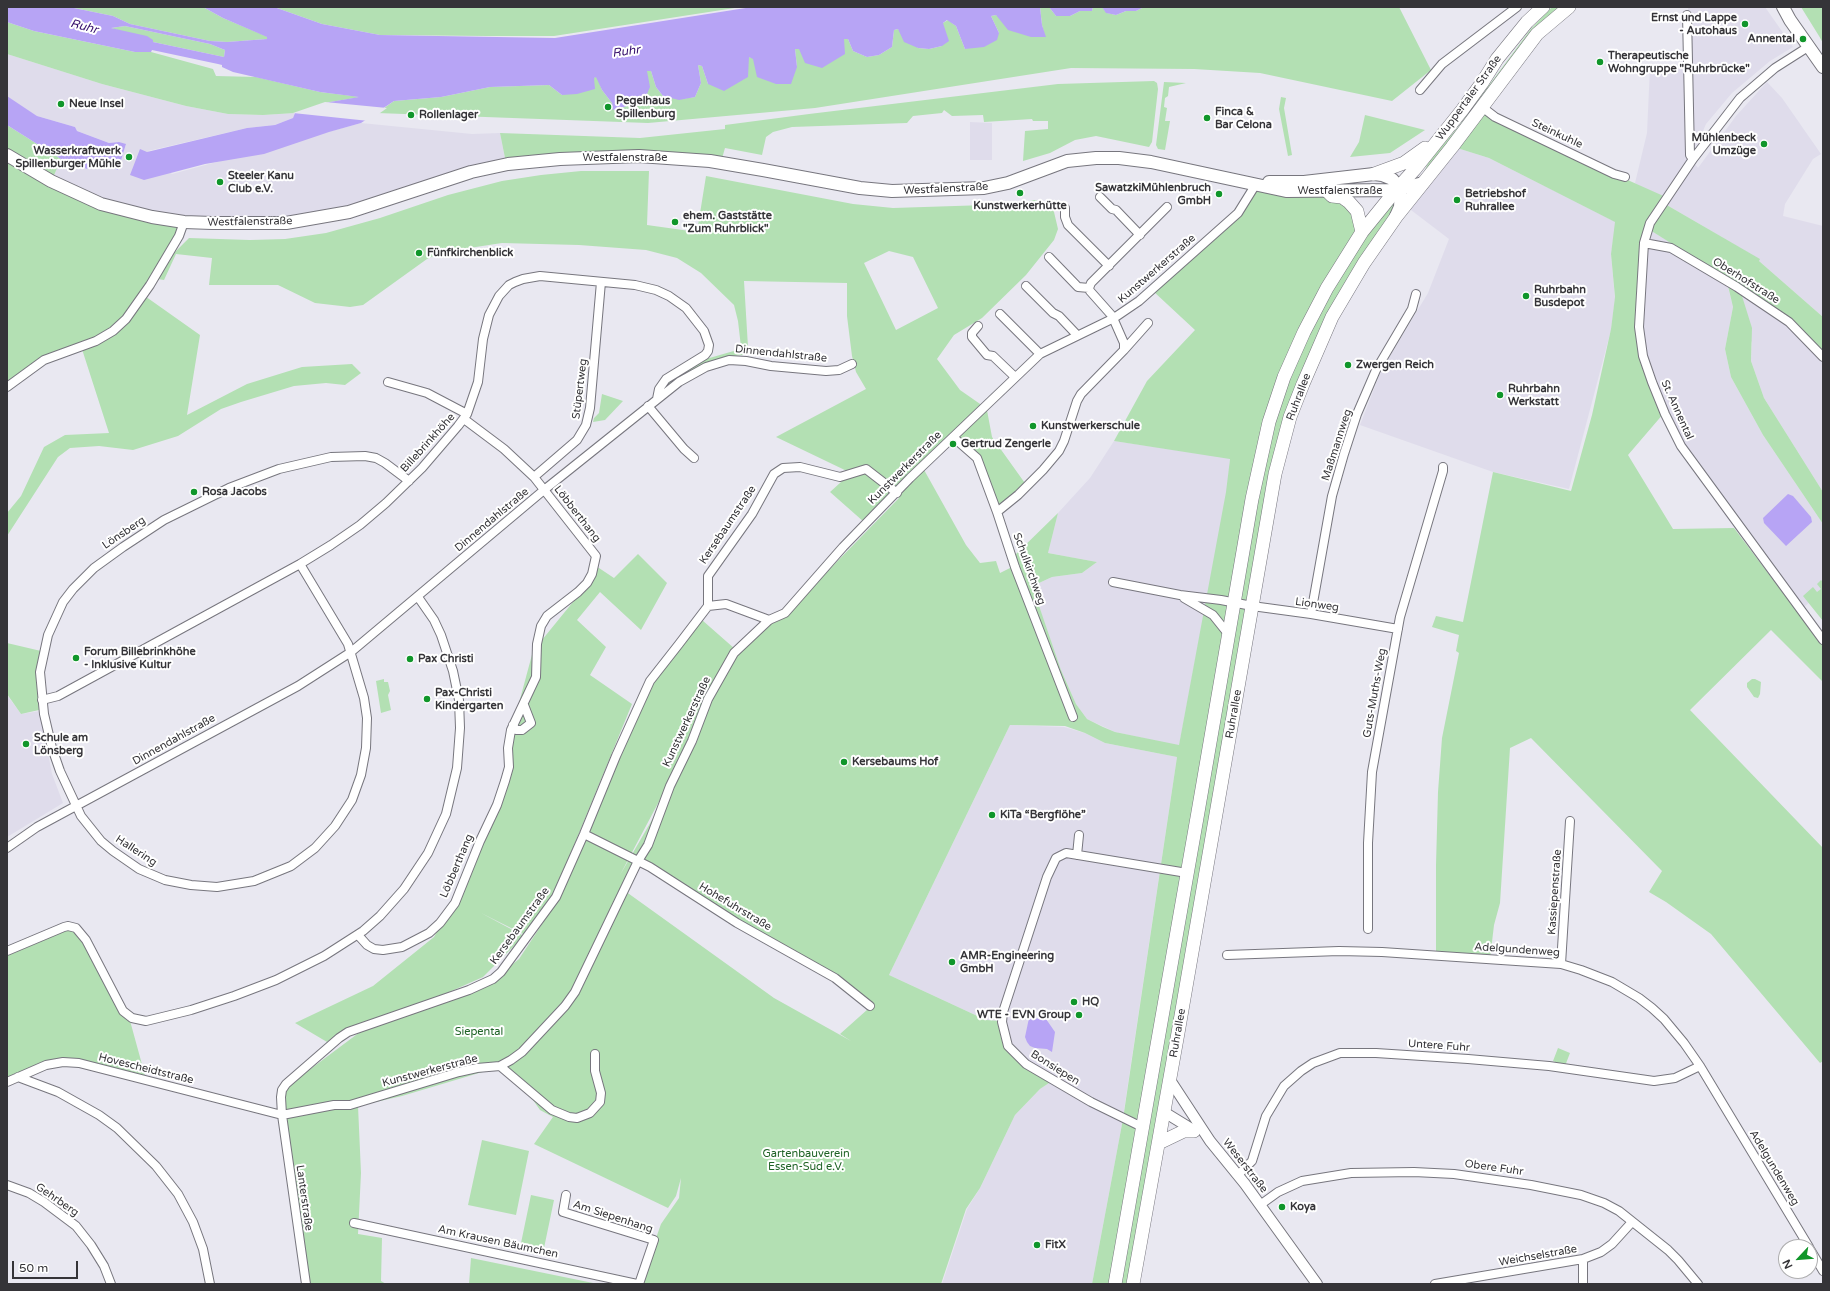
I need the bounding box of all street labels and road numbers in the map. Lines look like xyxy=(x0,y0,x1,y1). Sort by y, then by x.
street label: Wuppertaler Straße xyxy=(1434,53,1504,143)
street label: Steinkuhle xyxy=(1529,116,1585,152)
street label: Westfalenstraße xyxy=(583,151,667,165)
street label: Westfalenstraße xyxy=(903,180,989,198)
street label: Westfalenstraße xyxy=(1298,184,1382,198)
street label: Westfalenstraße xyxy=(207,215,293,229)
street label: Kunstwerkerstraße xyxy=(1116,232,1198,306)
street label: Oberhofstraße xyxy=(1710,255,1782,307)
street label: Dinnendahlstraße xyxy=(734,343,828,365)
street label: Stüpertweg xyxy=(570,358,590,420)
street label: Ruhrallee xyxy=(1284,372,1314,422)
street label: St. Annental xyxy=(1658,378,1696,442)
street label: Maßmannweg xyxy=(1319,407,1355,483)
street label: Billebrinkhöhe xyxy=(398,411,458,475)
street label: Kunstwerkerstraße xyxy=(866,429,944,507)
street label: Löbberthang xyxy=(551,483,603,545)
street label: Kersebaumstraße xyxy=(697,483,759,567)
street label: Dinnendahlstraße xyxy=(452,485,532,555)
street label: Lönsberg xyxy=(100,514,148,552)
street label: Schulkirchweg xyxy=(1010,531,1048,607)
street label: Lionweg xyxy=(1294,595,1340,615)
street label: Guts-Muths-Weg xyxy=(1361,647,1389,739)
street label: Kunstwerkerstraße xyxy=(660,675,714,769)
street label: Ruhrallee xyxy=(1223,688,1245,740)
street label: Dinnendahlstraße xyxy=(130,712,218,768)
street label: Löbberthang xyxy=(438,832,476,900)
street label: Hallering xyxy=(113,833,159,869)
street label: Kassiepenstraße xyxy=(1545,849,1565,935)
street label: Hohefuhrstraße xyxy=(696,880,774,934)
street label: Kersebaumstraße xyxy=(488,885,552,967)
street label: Adelgundenweg xyxy=(1474,940,1560,960)
street label: Ruhrallee xyxy=(1167,1007,1189,1059)
street label: Untere Fuhr xyxy=(1408,1037,1470,1055)
street label: Bonsiepen xyxy=(1028,1048,1082,1088)
street label: Hovescheidtstraße xyxy=(97,1051,195,1087)
street label: Kunstwerkerstraße xyxy=(381,1052,479,1090)
street label: Adelgundenweg xyxy=(1746,1128,1802,1208)
street label: Weserstraße xyxy=(1220,1136,1270,1196)
street label: Obere Fuhr xyxy=(1464,1157,1524,1179)
street label: Lanterstraße xyxy=(293,1164,315,1232)
street label: Gehrberg xyxy=(33,1180,81,1220)
street label: Am Siepenhang xyxy=(571,1198,655,1236)
street label: Am Krausen Bäumchen xyxy=(437,1223,559,1261)
street label: Weichselstraße xyxy=(1498,1243,1578,1269)

